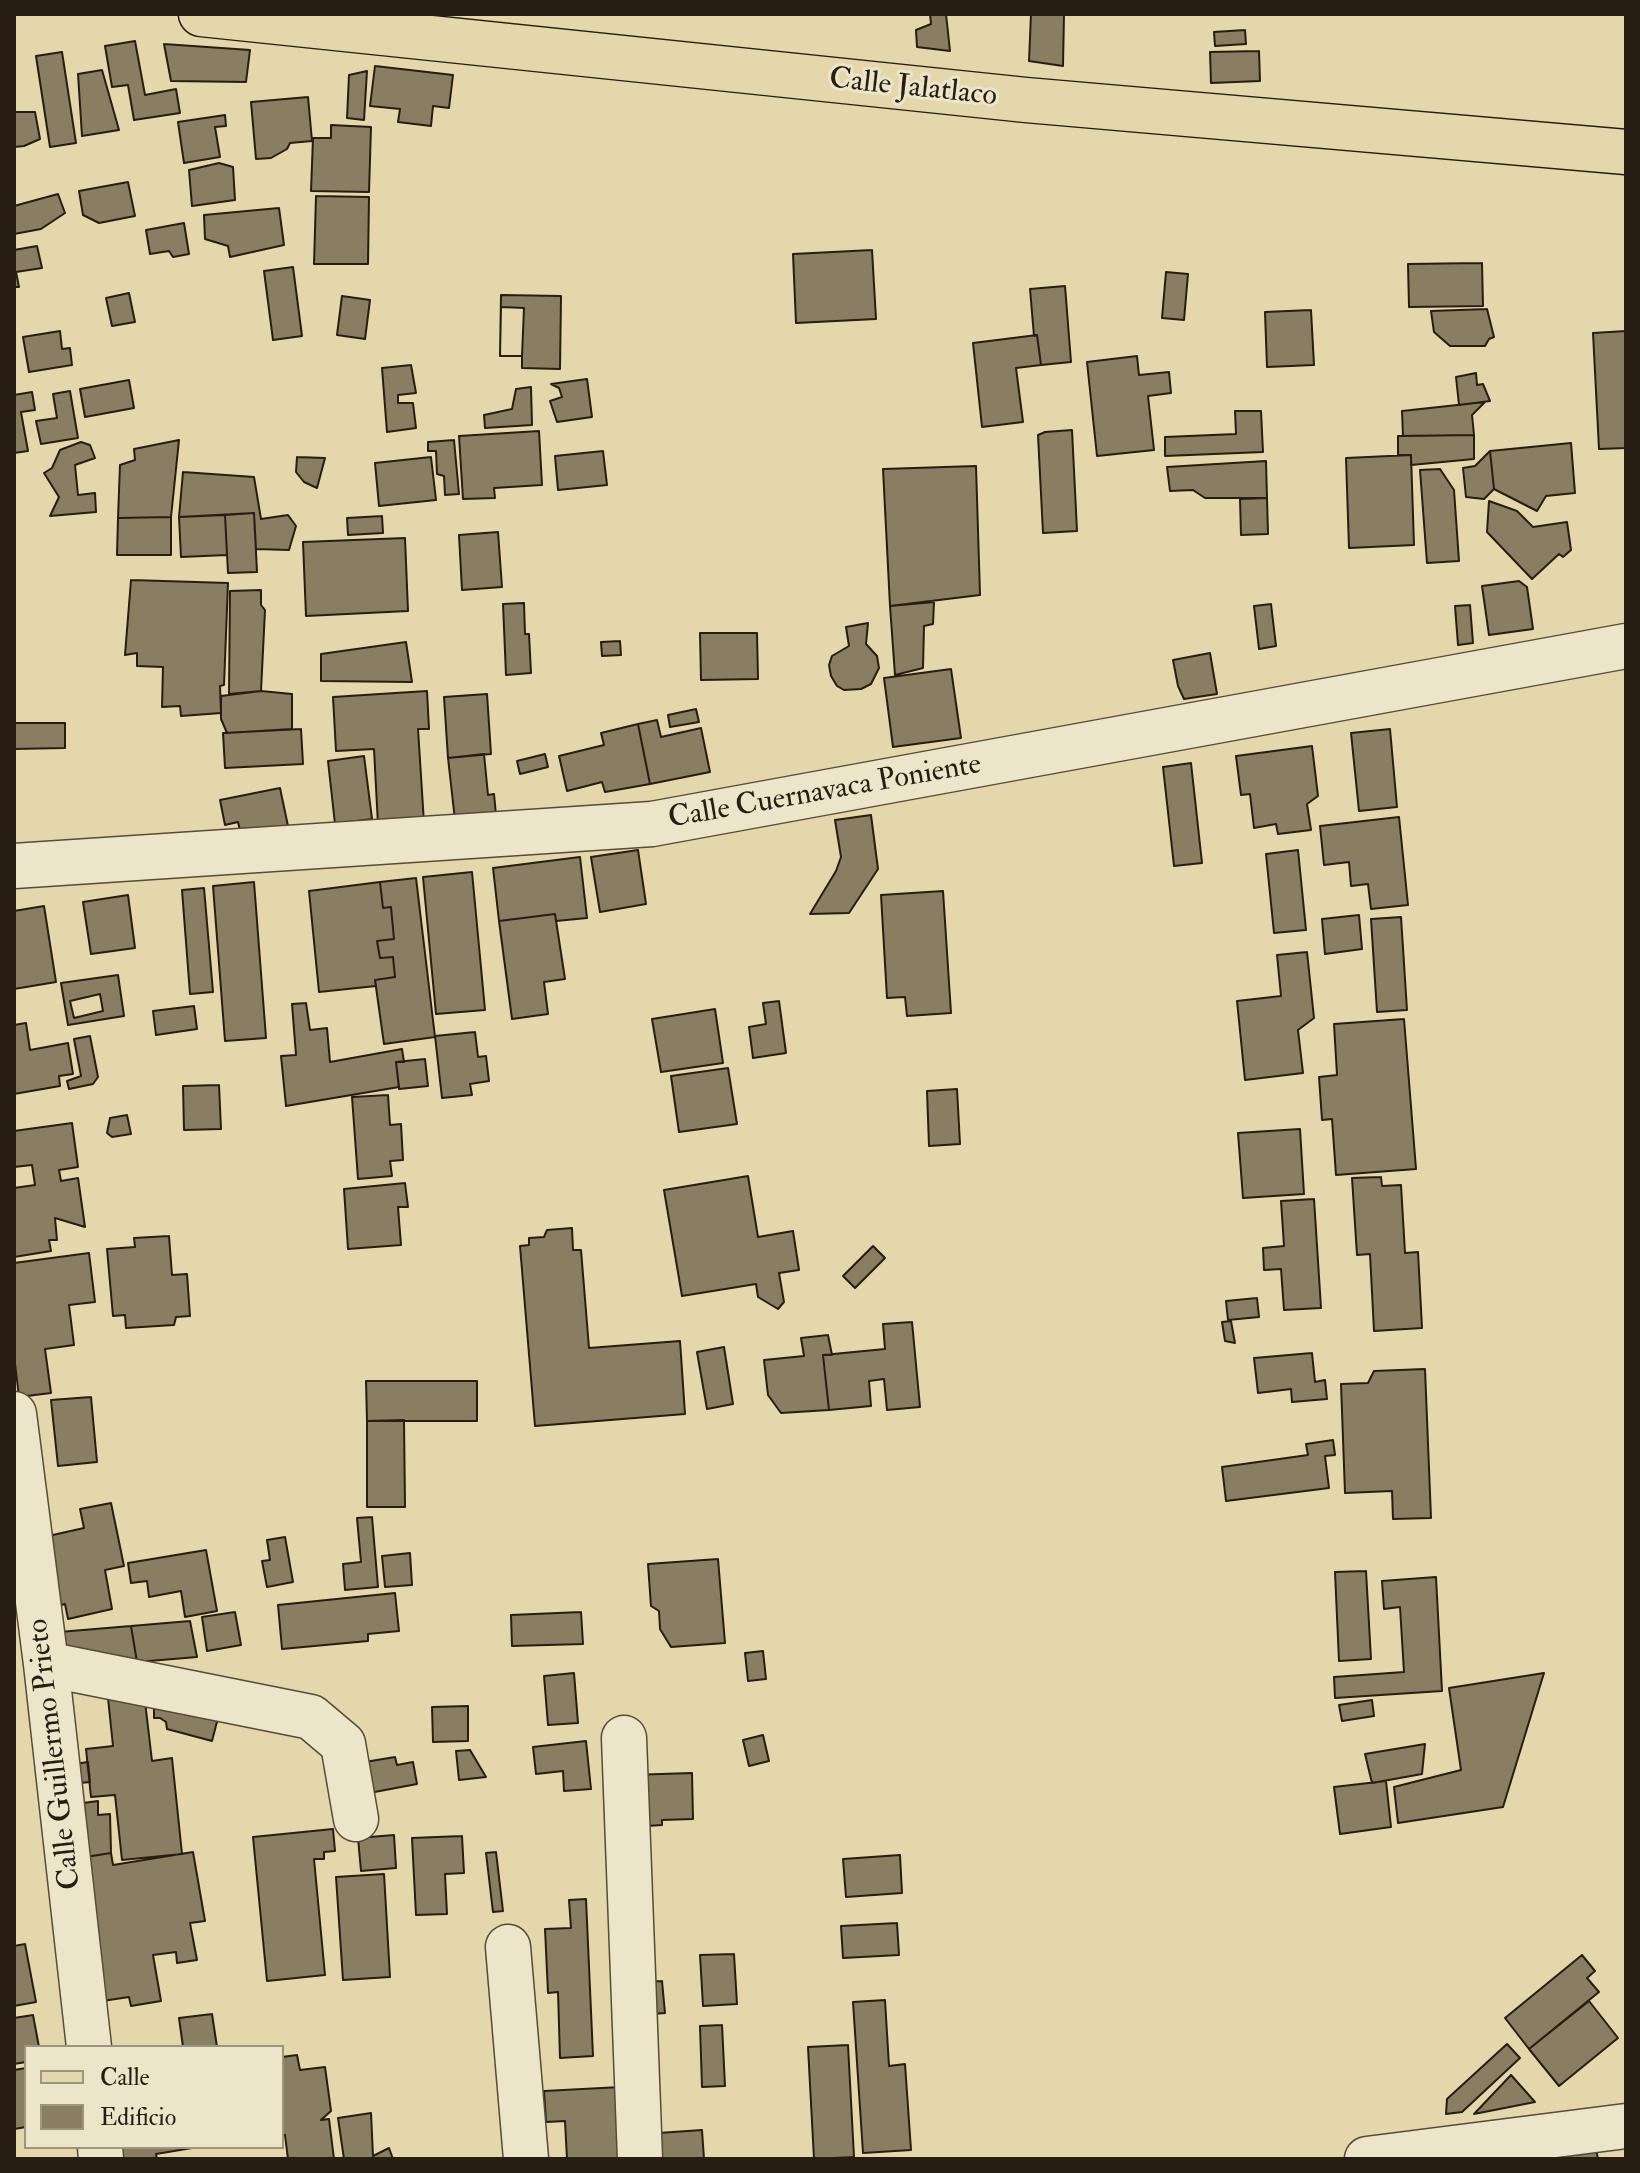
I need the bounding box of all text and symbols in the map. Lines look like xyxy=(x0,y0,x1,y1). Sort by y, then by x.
street label: Calle Jalatlaco xyxy=(827,62,999,116)
street label: Calle Cuernavaca Poniente xyxy=(666,748,984,838)
street label: Calle Guillermo Prieto xyxy=(22,1616,90,1892)
legend xyxy=(24,2045,284,2149)
text: Calle xyxy=(100,2062,150,2093)
text: Edificio xyxy=(100,2102,176,2133)

